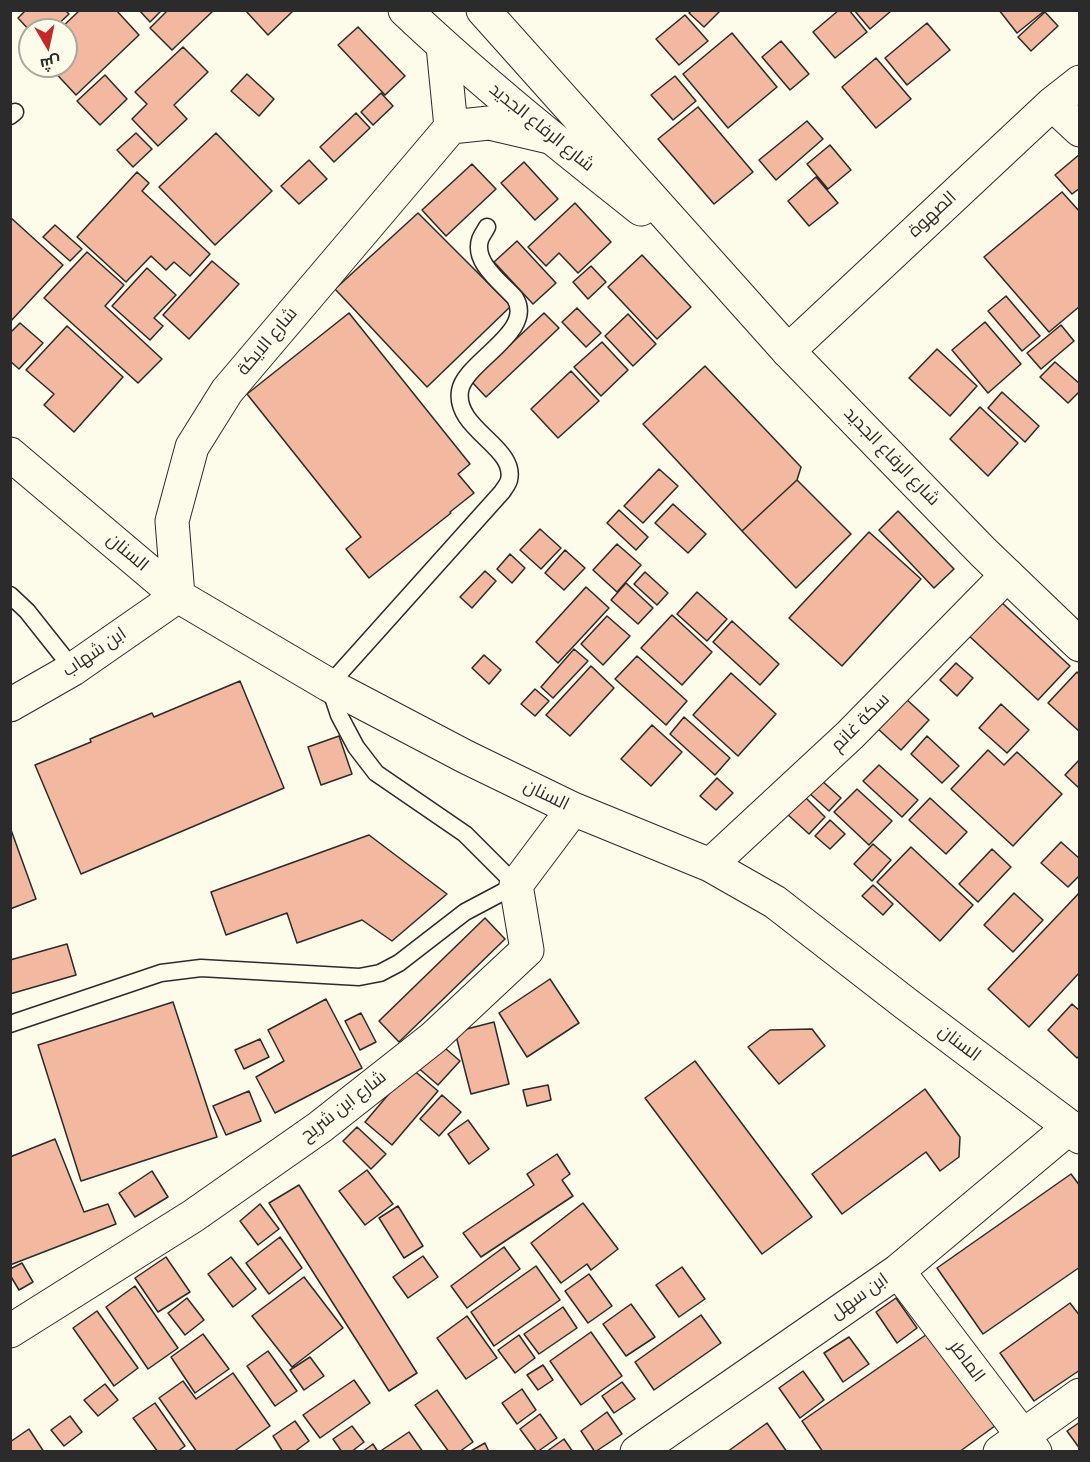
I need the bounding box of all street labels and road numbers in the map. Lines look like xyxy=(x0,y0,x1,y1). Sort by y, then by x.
street label: شارع الرفاع الجديد xyxy=(484,79,598,177)
street label: الصهوة xyxy=(904,187,962,243)
street label: شارع الايكة xyxy=(233,304,303,380)
street label: شارع الرفاع الجديد xyxy=(838,403,944,511)
street label: السنان xyxy=(102,529,152,577)
street label: ابن شهاب xyxy=(59,624,131,682)
street label: سكة غانم xyxy=(827,689,895,757)
street label: السنان xyxy=(520,776,572,816)
street label: السنان xyxy=(933,1021,985,1067)
street label: شارع ابن شريح xyxy=(297,1067,391,1147)
street label: ابن سهل xyxy=(827,1269,893,1325)
street label: الماطر xyxy=(944,1337,988,1387)

